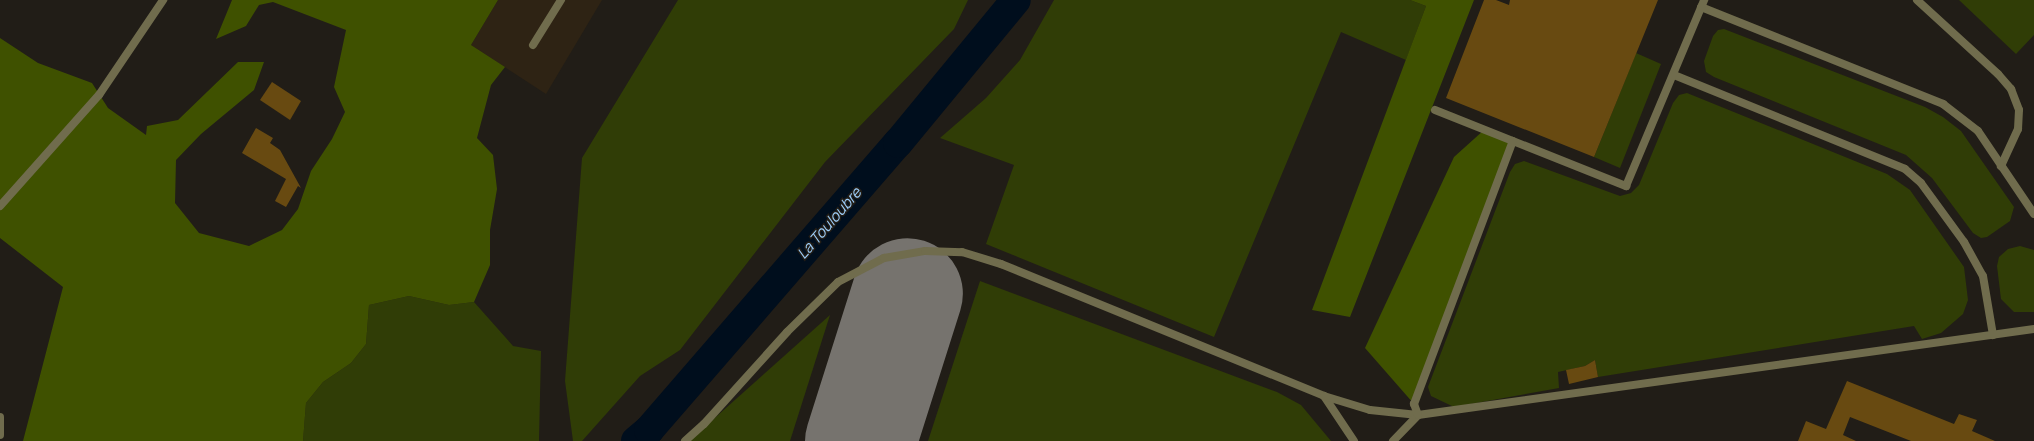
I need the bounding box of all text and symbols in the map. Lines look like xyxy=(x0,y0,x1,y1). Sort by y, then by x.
water label: La Touloubre xyxy=(793,184,865,262)

